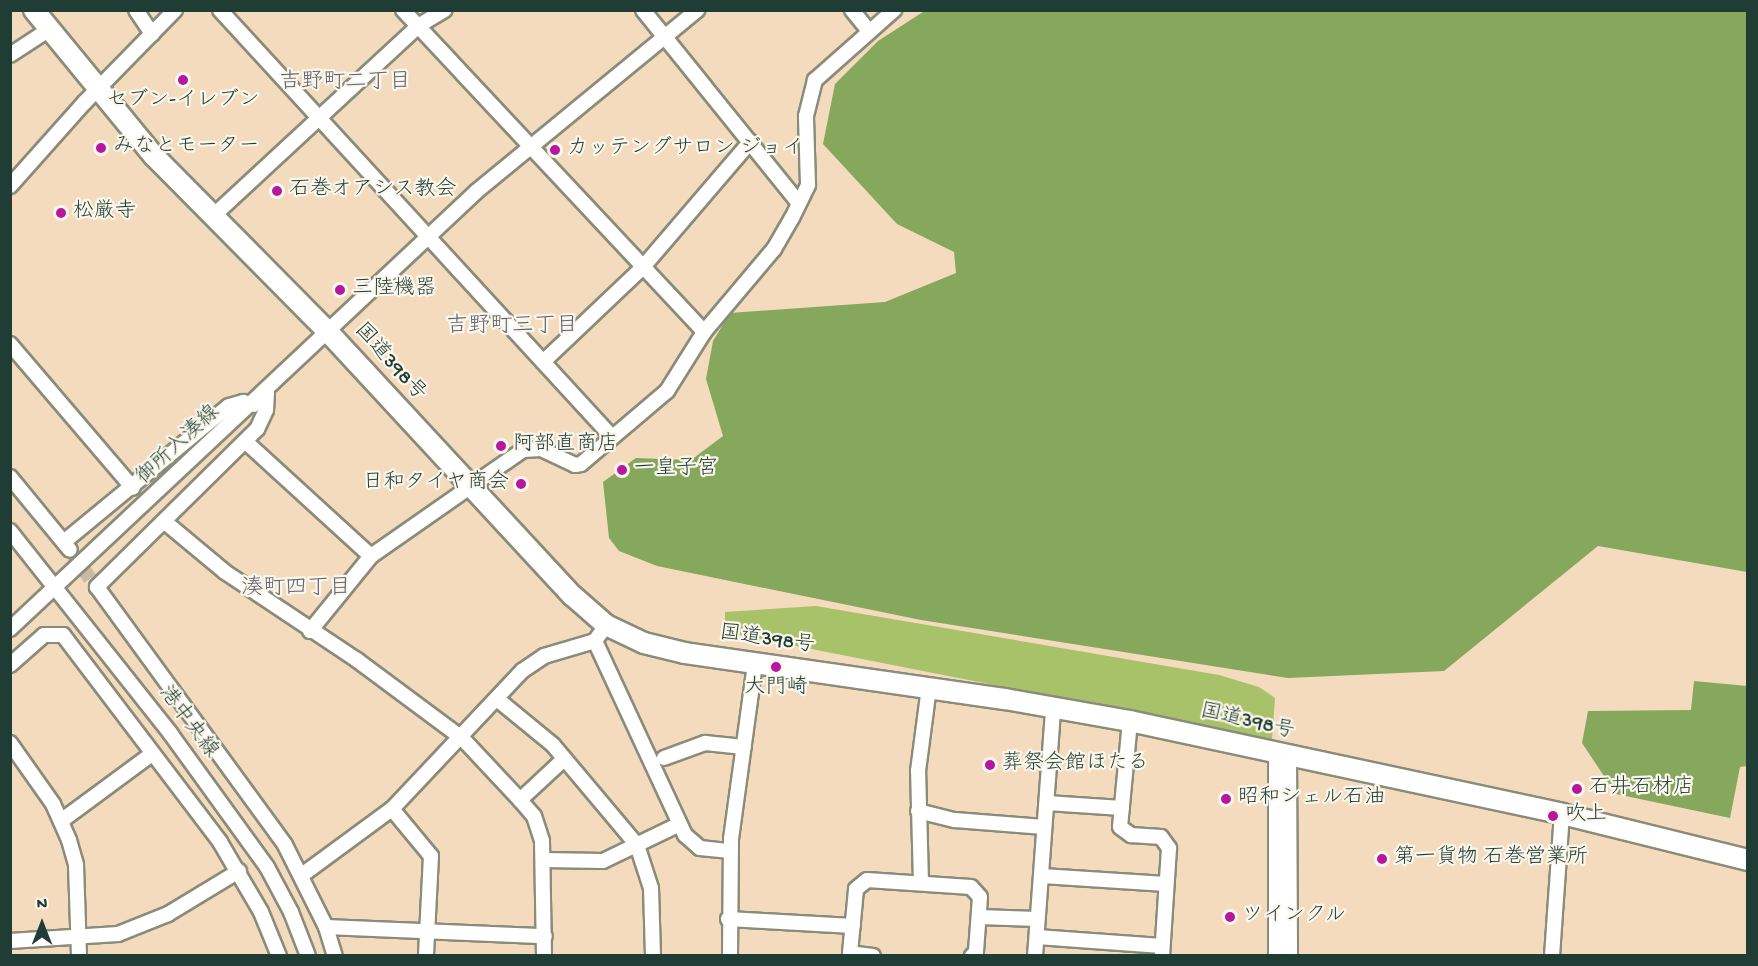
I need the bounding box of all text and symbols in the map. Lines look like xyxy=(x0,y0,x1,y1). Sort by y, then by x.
district label: 吉野町二丁目 xyxy=(279,71,411,97)
marker: セブン-イレブン xyxy=(176,73,190,87)
place label: セブン-イレブン xyxy=(106,89,260,115)
place label: みなとモーター xyxy=(113,135,260,161)
place label: カッテングサロン ジョイ xyxy=(567,137,803,163)
marker: みなとモーター xyxy=(94,141,108,155)
marker: カッテングサロン ジョイ xyxy=(548,143,562,157)
place label: 石巻オアシス教会 xyxy=(289,178,457,204)
marker: 石巻オアシス教会 xyxy=(270,184,284,198)
place label: 松厳寺 xyxy=(73,200,136,226)
marker: 松厳寺 xyxy=(54,206,68,220)
place label: 三陸機器 xyxy=(352,277,436,303)
marker: 三陸機器 xyxy=(333,283,347,297)
district label: 吉野町三丁目 xyxy=(446,315,578,341)
street label: 国道398号 xyxy=(348,319,430,407)
street label: 御所入湊線 xyxy=(132,401,226,491)
place label: 阿部直商店 xyxy=(513,433,618,459)
marker: 阿部直商店 xyxy=(494,439,508,453)
place label: 一皇子宮 xyxy=(634,457,718,483)
marker: 一皇子宮 xyxy=(615,463,629,477)
place label: 日和タイヤ商会 xyxy=(362,471,509,497)
marker: 日和タイヤ商会 xyxy=(514,477,528,491)
district label: 湊町四丁目 xyxy=(241,577,351,603)
street label: 国道398号 xyxy=(718,622,816,660)
marker: 大門崎 xyxy=(769,660,783,674)
place label: 大門崎 xyxy=(745,676,807,702)
street label: 港中央線 xyxy=(152,682,222,764)
street label: 国道398号 xyxy=(1197,700,1297,746)
place label: 葬祭会館ほたる xyxy=(1002,752,1149,778)
marker: 葬祭会館ほたる xyxy=(983,758,997,772)
place label: 石井石材店 xyxy=(1589,776,1694,802)
marker: 石井石材店 xyxy=(1570,782,1584,796)
place label: 昭和シェル石油 xyxy=(1238,786,1385,812)
marker: 昭和シェル石油 xyxy=(1219,792,1233,806)
place label: 吹上 xyxy=(1565,803,1607,829)
marker: 吹上 xyxy=(1546,809,1560,823)
place label: 第一貨物 石巻営業所 xyxy=(1394,846,1588,872)
marker: 第一貨物 石巻営業所 xyxy=(1375,852,1389,866)
north arrow xyxy=(12,894,72,954)
text: N xyxy=(37,896,47,915)
place label: ツインクル xyxy=(1242,904,1347,930)
marker: ツインクル xyxy=(1223,910,1237,924)

